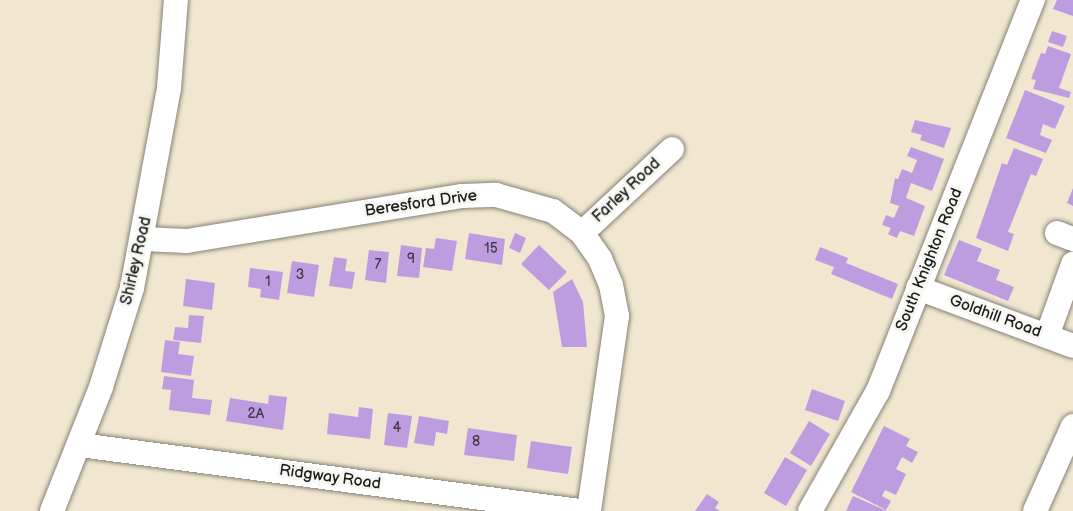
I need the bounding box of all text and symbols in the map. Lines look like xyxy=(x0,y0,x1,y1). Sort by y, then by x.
street label: Farley Road xyxy=(589,154,665,228)
street label: South Knighton Road xyxy=(893,186,967,334)
street label: Beresford Drive xyxy=(364,187,478,221)
street label: Shirley Road xyxy=(117,214,157,308)
house number: 15 xyxy=(484,241,498,257)
house number: 9 xyxy=(407,251,415,267)
house number: 7 xyxy=(375,257,381,273)
house number: 3 xyxy=(296,267,304,283)
house number: 1 xyxy=(265,274,271,290)
street label: Goldhill Road xyxy=(946,291,1044,343)
house number: 2A xyxy=(248,406,264,422)
house number: 4 xyxy=(393,420,401,436)
house number: 8 xyxy=(472,434,480,450)
street label: Ridgway Road xyxy=(277,461,383,495)

